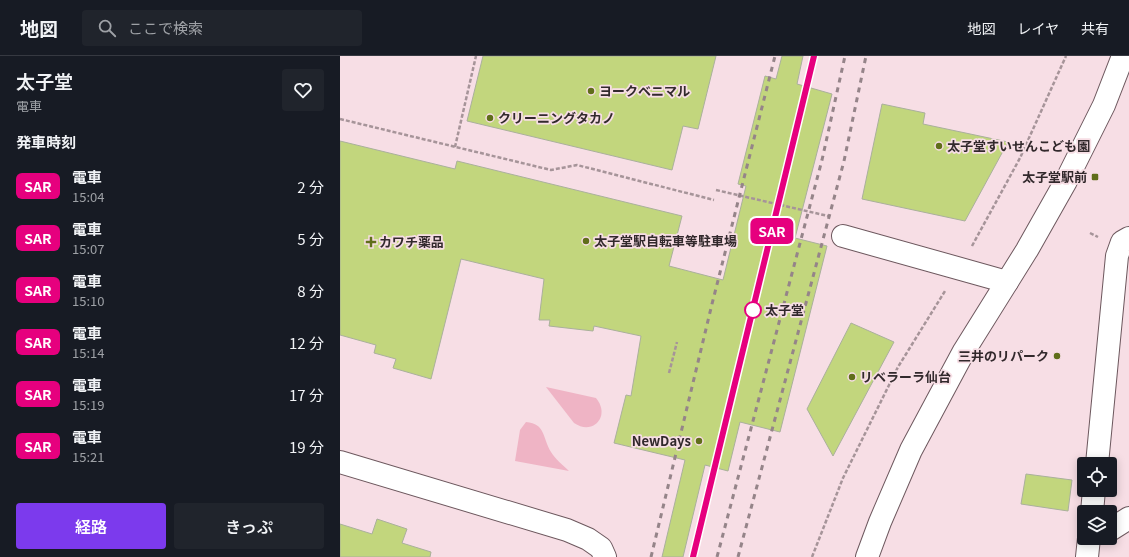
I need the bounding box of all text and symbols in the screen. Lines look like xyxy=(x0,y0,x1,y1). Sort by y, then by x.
search box xyxy=(82,10,362,46)
text: 地図 xyxy=(20,14,58,41)
icon: search xyxy=(96,17,118,39)
text: ここで検索 xyxy=(128,17,203,38)
text: 地図 xyxy=(967,18,995,38)
text: レイヤ xyxy=(1017,18,1059,38)
text: 共有 xyxy=(1081,18,1109,38)
text: 太子堂 xyxy=(16,67,73,94)
button: heart xyxy=(282,69,324,111)
place label: ヨークベニマル xyxy=(599,81,690,100)
marker: ヨークベニマル xyxy=(586,86,596,96)
text: 電車 xyxy=(16,96,42,115)
place label: クリーニングタカノ xyxy=(498,108,615,127)
marker: クリーニングタカノ xyxy=(485,113,495,123)
text: 発車時刻 xyxy=(16,131,76,152)
place label: 太子堂すいせんこども園 xyxy=(947,136,1090,155)
marker: 太子堂すいせんこども園 xyxy=(934,141,944,151)
text: 電車 xyxy=(72,166,102,187)
place label: 太子堂駅前 xyxy=(1022,167,1087,186)
marker: 太子堂駅前 xyxy=(1090,172,1100,182)
text: SAR xyxy=(24,176,52,196)
text: 2 分 xyxy=(297,176,324,197)
text: 15:04 xyxy=(72,187,104,206)
text: 電車 xyxy=(72,218,102,239)
line badge: SAR xyxy=(749,218,795,244)
text: SAR xyxy=(758,221,786,241)
text: SAR xyxy=(24,228,52,248)
text: 5 分 xyxy=(297,228,324,249)
place label: 太子堂駅自転車等駐車場 xyxy=(594,231,737,250)
place label: カワチ薬品 xyxy=(379,232,444,251)
marker: 太子堂駅自転車等駐車場 xyxy=(581,236,591,246)
marker: カワチ薬品 xyxy=(366,237,376,247)
text: 15:07 xyxy=(72,239,104,258)
text: 電車 xyxy=(72,270,102,291)
text: SAR xyxy=(24,280,52,300)
text: 8 分 xyxy=(297,280,324,301)
text: 15:10 xyxy=(72,291,104,310)
place label: 太子堂 xyxy=(765,300,804,319)
marker: 太子堂 xyxy=(744,301,762,319)
text: 電車 xyxy=(72,322,102,343)
text: SAR xyxy=(24,332,52,352)
text: 12 分 xyxy=(289,332,324,353)
text: 15:14 xyxy=(72,343,104,362)
place label: 三井のリパーク xyxy=(958,346,1049,365)
marker: 三井のリパーク xyxy=(1052,351,1062,361)
place label: リベラーラ仙台 xyxy=(860,367,951,386)
marker: リベラーラ仙台 xyxy=(847,372,857,382)
text: 電車 xyxy=(72,374,102,395)
text: SAR xyxy=(24,384,52,404)
text: 17 分 xyxy=(289,384,324,405)
text: 15:19 xyxy=(72,395,104,414)
text: 電車 xyxy=(72,426,102,447)
place label: NewDays xyxy=(632,431,691,450)
text: SAR xyxy=(24,436,52,456)
text: 19 分 xyxy=(289,436,324,457)
marker: NewDays xyxy=(694,436,704,446)
text: 15:21 xyxy=(72,447,104,466)
map controls xyxy=(1077,457,1117,545)
button: locate xyxy=(1077,457,1117,497)
button: 経路 xyxy=(16,503,166,549)
button: きっぷ xyxy=(174,503,324,549)
button: layers xyxy=(1077,505,1117,545)

